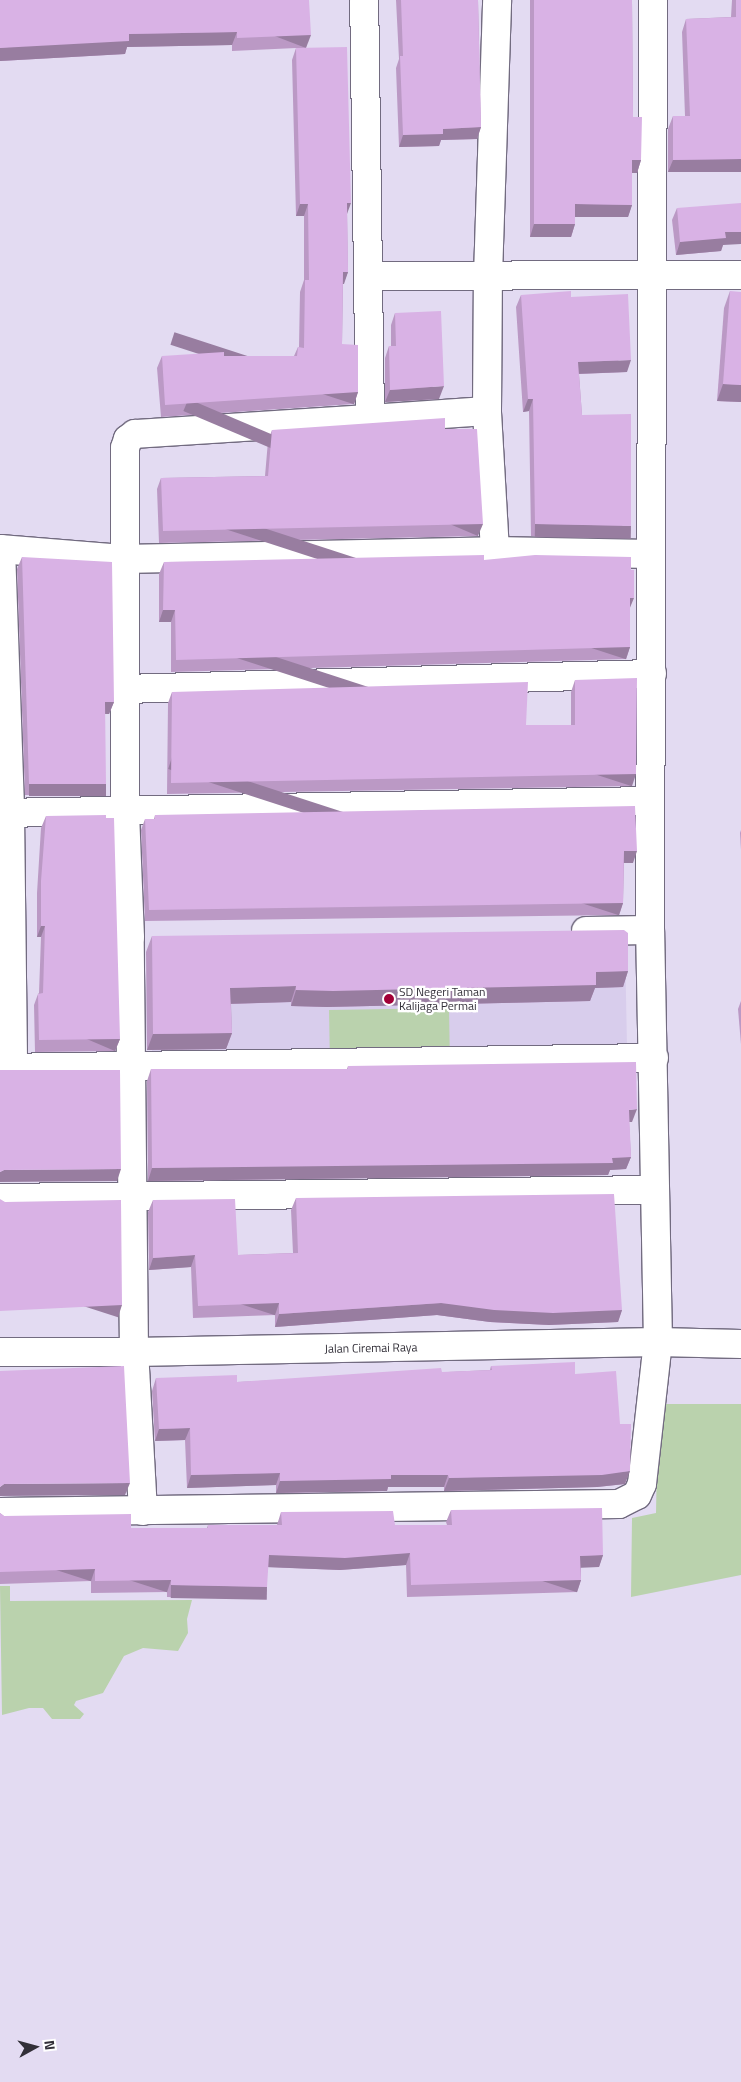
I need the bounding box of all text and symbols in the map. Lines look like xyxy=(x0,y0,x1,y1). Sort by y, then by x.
place label: SD Negeri Taman Kalijaga Permai xyxy=(399,985,485,1013)
marker: SD Negeri Taman Kalijaga Permai xyxy=(383,993,395,1005)
street label: Jalan Ciremai Raya xyxy=(324,1340,418,1356)
north arrow xyxy=(10,2022,60,2072)
text: N xyxy=(39,2039,61,2051)

